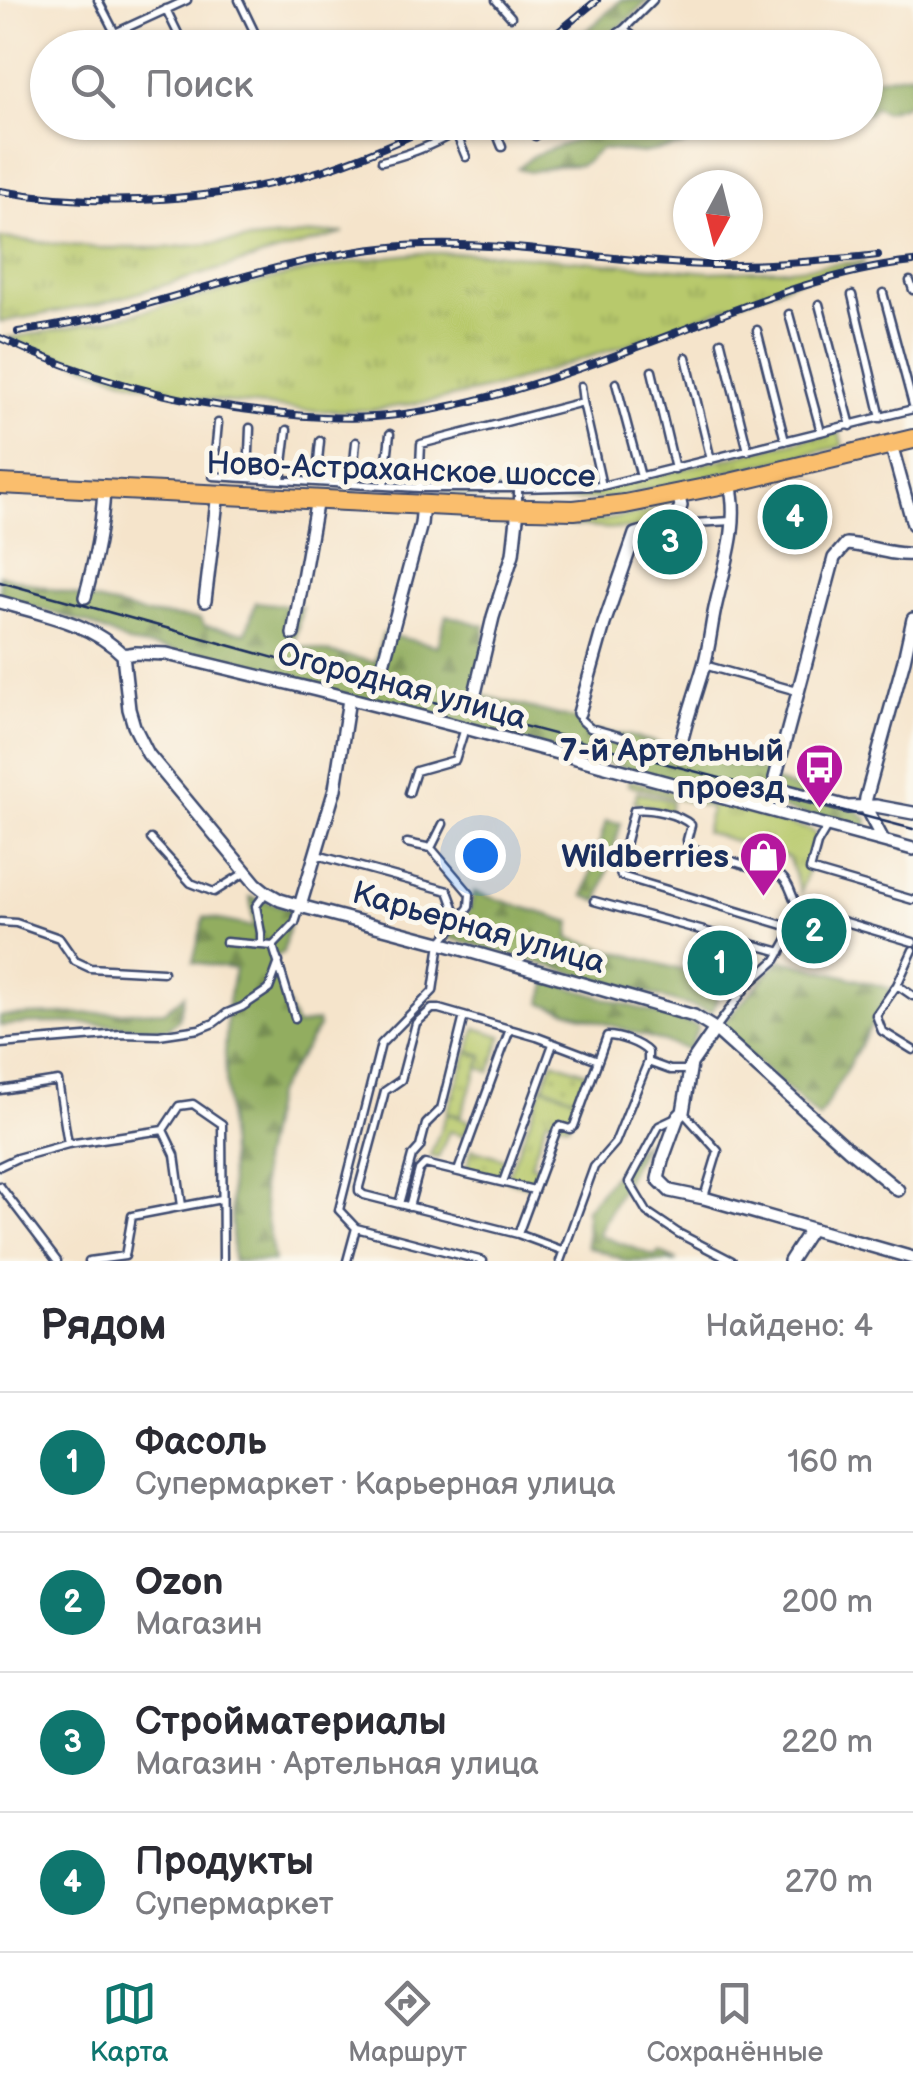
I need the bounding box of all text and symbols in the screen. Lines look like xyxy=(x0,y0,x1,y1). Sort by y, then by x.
search box xyxy=(30,30,883,140)
icon: search xyxy=(65,58,120,113)
text: Поиск xyxy=(145,63,253,108)
north arrow xyxy=(673,170,763,260)
street label: Ново-Астраханское шоссе xyxy=(206,444,596,497)
pin: 4 xyxy=(762,480,828,554)
pin: 3 xyxy=(638,504,702,580)
street label: Огородная улица xyxy=(273,634,531,739)
place label: 7-й Артельный проезд xyxy=(560,732,785,808)
bus stop icon: 7-й Артельный проезд xyxy=(793,742,845,810)
your location xyxy=(455,830,506,881)
shop icon: Wildberries xyxy=(738,830,790,898)
place label: Wildberries xyxy=(561,838,729,877)
street label: Карьерная улица xyxy=(348,874,610,983)
pin: 2 xyxy=(782,894,846,968)
pin: 1 xyxy=(688,926,752,1000)
text: Рядом xyxy=(40,1301,167,1352)
text: Найдено: 4 xyxy=(705,1307,873,1346)
text: Фасоль xyxy=(135,1420,267,1465)
text: 1 xyxy=(66,1443,79,1482)
text: 160 m xyxy=(787,1443,873,1482)
text: Супермаркет · Карьерная улица xyxy=(135,1465,616,1504)
text: Ozon xyxy=(135,1560,224,1605)
text: 2 xyxy=(63,1583,82,1622)
text: 200 m xyxy=(781,1583,873,1622)
text: Магазин xyxy=(135,1605,263,1644)
text: Стройматериалы xyxy=(135,1700,447,1745)
text: 3 xyxy=(63,1723,82,1762)
text: 220 m xyxy=(781,1723,873,1762)
text: Магазин · Артельная улица xyxy=(135,1745,539,1784)
text: Продукты xyxy=(135,1840,314,1885)
text: 4 xyxy=(63,1863,82,1902)
text: 270 m xyxy=(784,1863,873,1902)
text: Супермаркет xyxy=(135,1885,334,1924)
tab: Карта xyxy=(90,1976,169,2069)
tab: Маршрут xyxy=(348,1976,467,2069)
tab: Сохранённые xyxy=(646,1976,823,2069)

